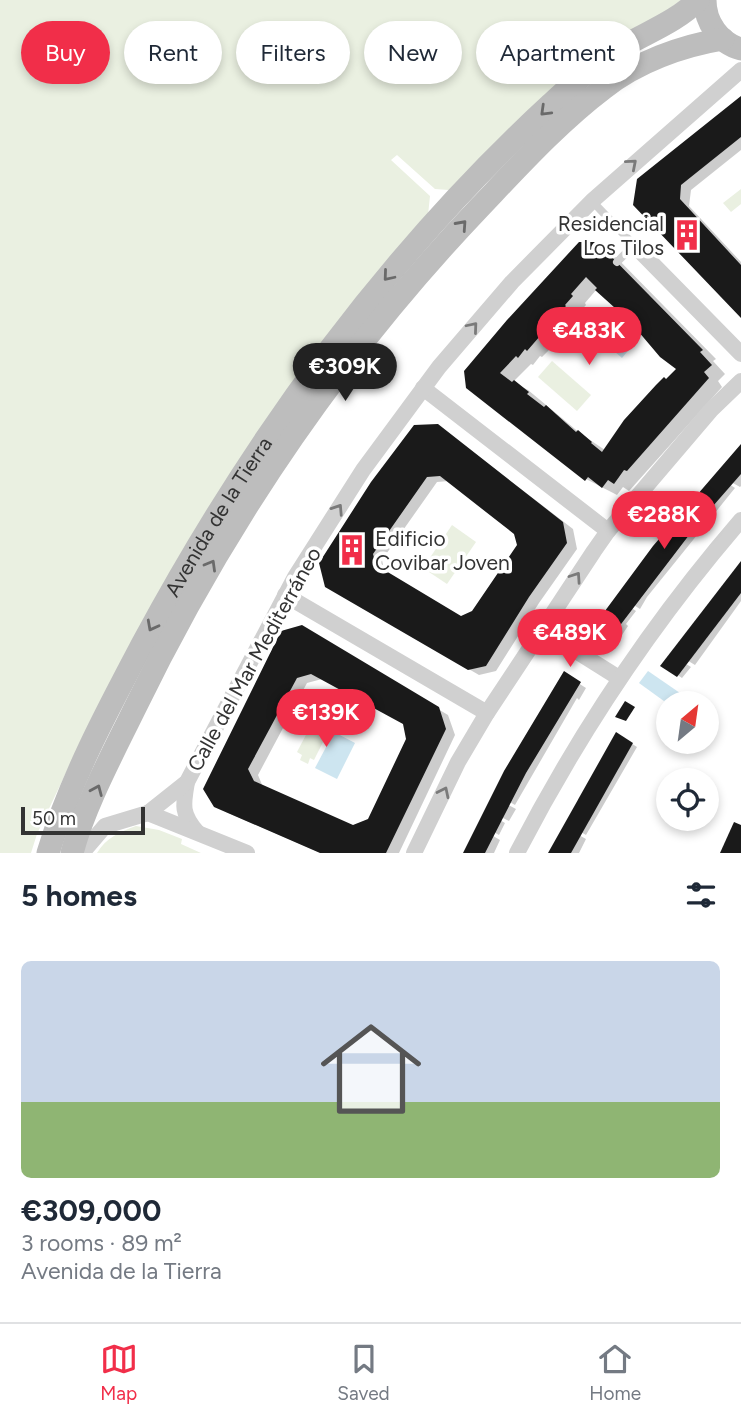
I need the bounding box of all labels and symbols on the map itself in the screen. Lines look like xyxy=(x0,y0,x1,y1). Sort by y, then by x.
one-way arrow xyxy=(540,102,553,115)
one-way arrow xyxy=(625,160,637,173)
place label: Residencial Los Tilos xyxy=(558,211,664,260)
building icon: Residencial Los Tilos xyxy=(670,218,704,252)
one-way arrow xyxy=(454,220,467,233)
one-way arrow xyxy=(384,267,396,280)
pin: €483K xyxy=(540,308,638,367)
one-way arrow xyxy=(465,322,478,334)
pin: €309K xyxy=(296,344,394,403)
street label: Avenida de la Tierra xyxy=(159,432,277,601)
pin: €288K xyxy=(615,491,713,551)
one-way arrow xyxy=(330,504,343,517)
place label: Edificio Covibar Joven xyxy=(375,526,510,575)
building icon: Edificio Covibar Joven xyxy=(335,533,369,567)
street label: Calle del Mar Mediterráneo xyxy=(182,543,326,775)
one-way arrow xyxy=(203,560,216,573)
one-way arrow xyxy=(568,572,580,585)
pin: €489K xyxy=(521,610,619,669)
one-way arrow xyxy=(147,619,160,632)
pin: €139K xyxy=(277,690,375,749)
north arrow xyxy=(656,691,719,754)
one-way arrow xyxy=(89,785,103,797)
one-way arrow xyxy=(435,787,449,799)
scale bar xyxy=(21,804,145,836)

